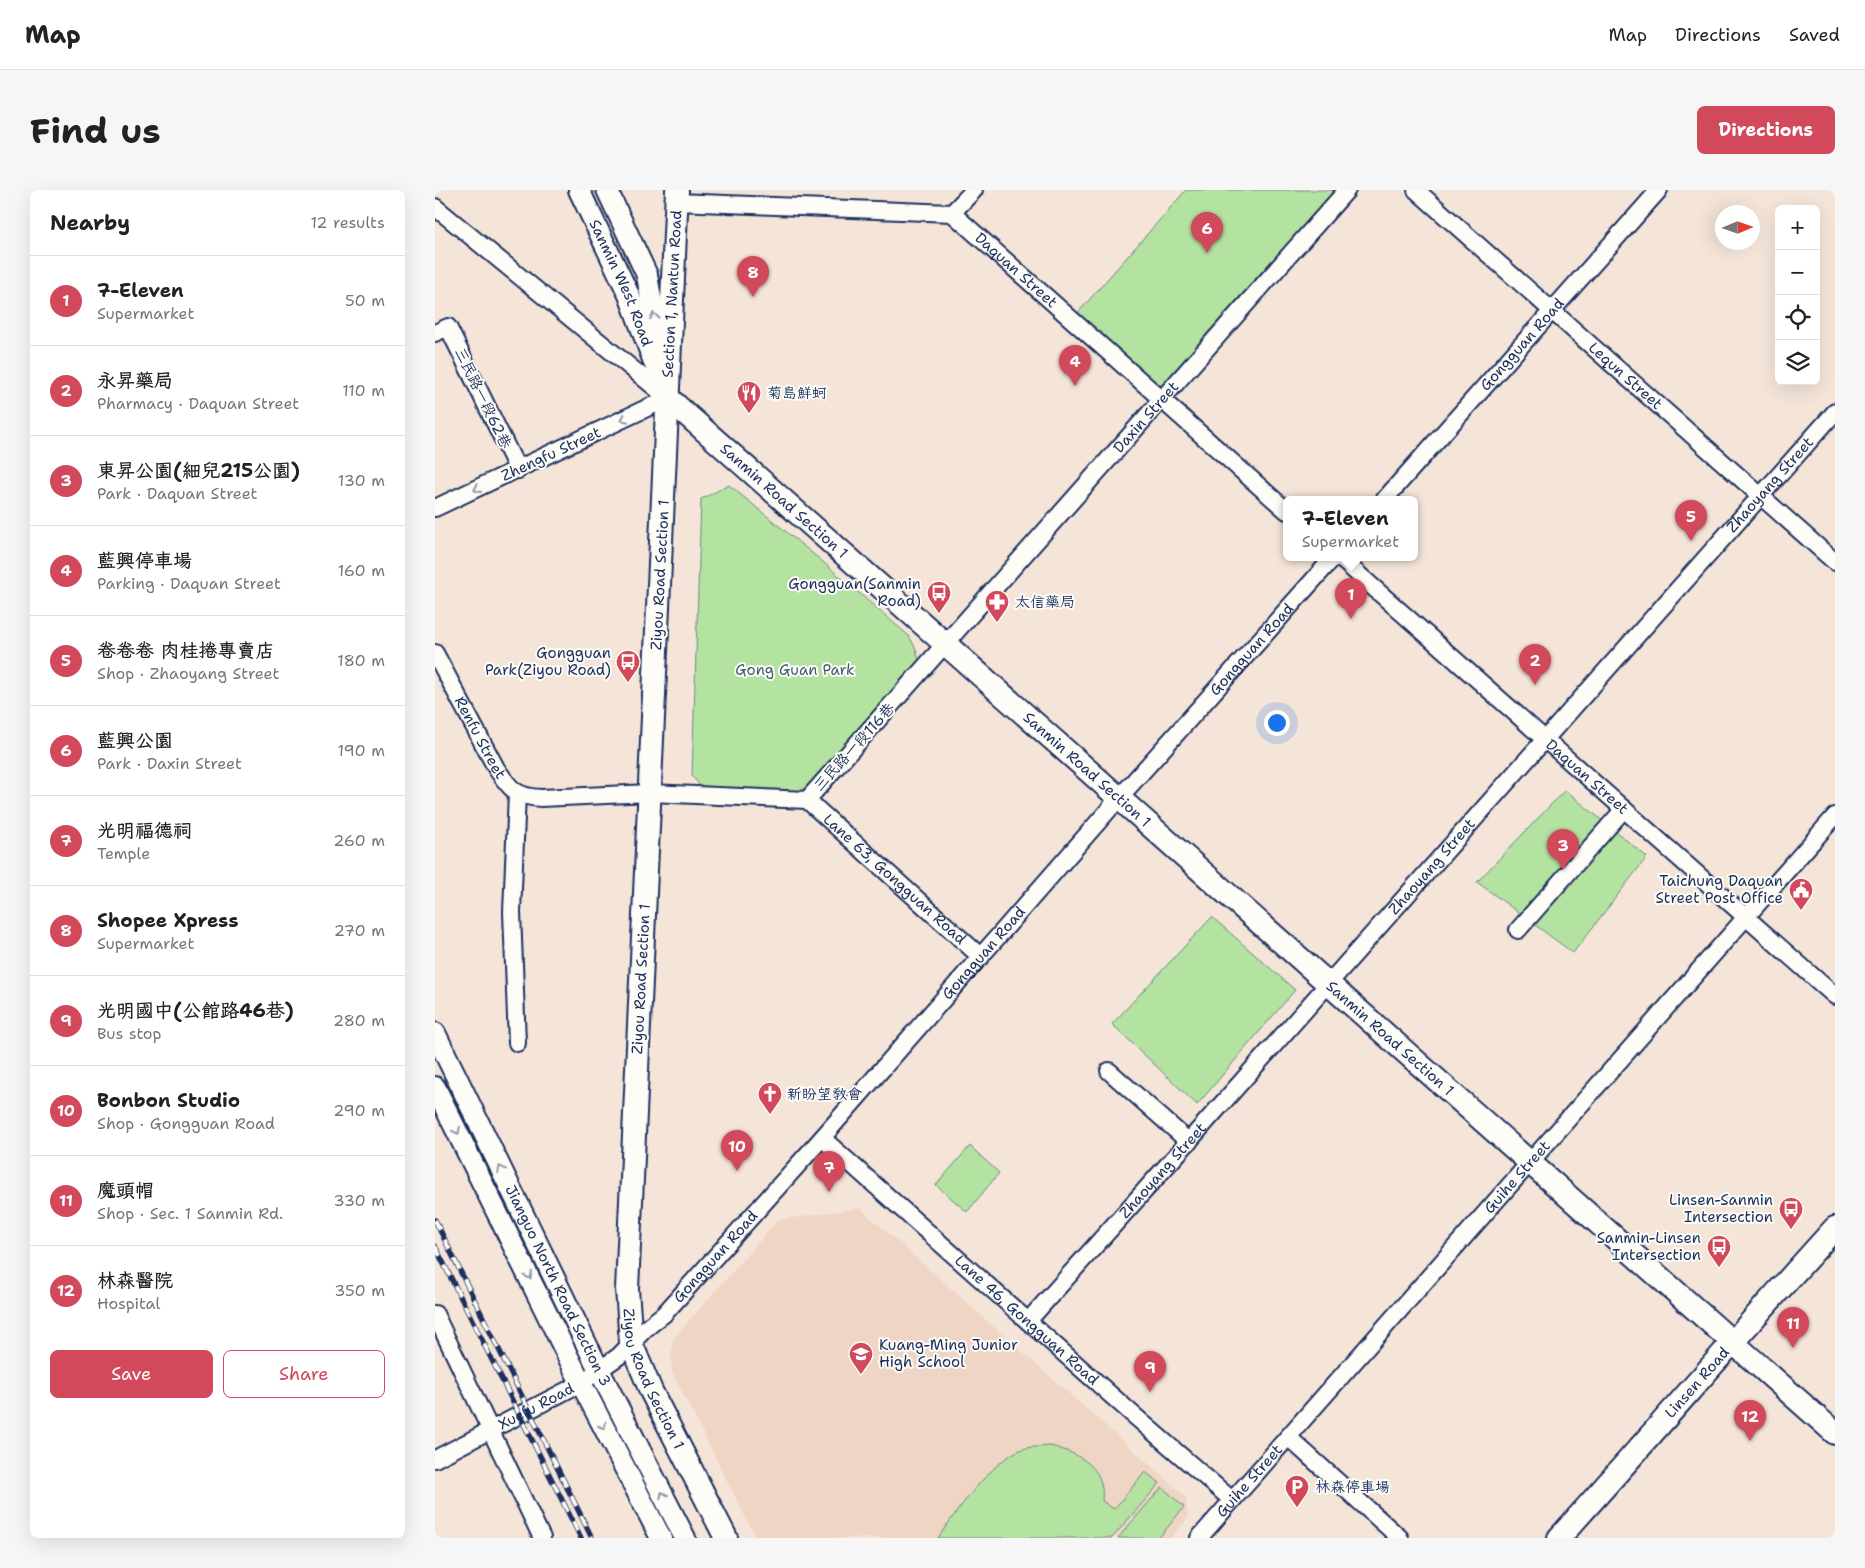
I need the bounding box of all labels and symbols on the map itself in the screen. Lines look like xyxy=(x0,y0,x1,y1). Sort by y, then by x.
north arrow xyxy=(1715,205,1760,250)
street label: Section 1, Nantun Road xyxy=(658,209,686,378)
pin: 6 xyxy=(1191,212,1223,253)
street label: Sanmin West Road xyxy=(584,216,657,350)
street label: Daquan Street xyxy=(971,228,1062,312)
pin: 8 xyxy=(737,256,769,297)
street label: Gongguan Road xyxy=(1476,293,1569,395)
one-way arrow xyxy=(649,311,660,319)
street label: Lequn Street xyxy=(1584,338,1666,414)
street label: 三民路一段62巷 xyxy=(450,344,516,452)
pin: 4 xyxy=(1059,345,1091,386)
street label: Daxin Street xyxy=(1109,377,1183,457)
restaurant icon: 菊島鮮蚵 xyxy=(736,380,762,414)
place label: 菊島鮮蚵 xyxy=(767,383,827,403)
one-way arrow xyxy=(620,413,629,423)
street label: Zhengfu Street xyxy=(498,422,604,486)
street label: Zhaoyang Street xyxy=(1722,433,1818,537)
street label: Sanmin Road Section 1 xyxy=(716,439,852,563)
one-way arrow xyxy=(473,482,482,493)
street label: Ziyou Road Section 1 xyxy=(646,499,674,651)
pin: 5 xyxy=(1675,500,1707,541)
place label: Gongguan(Sanmin Road) xyxy=(788,574,921,611)
pin: 1 xyxy=(1335,578,1367,619)
bus stop icon: Gongguan(Sanmin Road) xyxy=(926,580,952,614)
pharmacy icon: 太信藥局 xyxy=(984,589,1010,623)
place label: 太信藥局 xyxy=(1015,592,1075,612)
street label: Gongguan Road xyxy=(1205,598,1298,700)
place label: Gongguan Park(Ziyou Road) xyxy=(485,643,611,680)
pin: 2 xyxy=(1519,644,1551,685)
bus stop icon: Gongguan Park(Ziyou Road) xyxy=(615,649,641,683)
park label: Gong Guan Park xyxy=(735,660,855,680)
street label: Renfu Street xyxy=(450,693,511,783)
street label: 三民路一段116巷 xyxy=(809,699,899,795)
street label: Sanmin Road Section 1 xyxy=(1019,708,1155,832)
your location xyxy=(1264,710,1290,736)
street label: Daquan Street xyxy=(1542,735,1633,819)
street label: Lane 63, Gongguan Road xyxy=(819,809,971,949)
street label: Zhaoyang Street xyxy=(1384,814,1480,919)
pin: 3 xyxy=(1547,829,1579,870)
place label: Taichung Daquan Street Post Office xyxy=(1656,871,1783,908)
public building icon: Taichung Daquan Street Post Office xyxy=(1788,877,1814,911)
street label: Gongguan Road xyxy=(937,902,1030,1004)
street label: Ziyou Road Section 1 xyxy=(627,903,655,1055)
street label: Sanmin Road Section 1 xyxy=(1322,976,1458,1100)
church icon: 新盼望教會 xyxy=(757,1081,783,1115)
place label: 新盼望教會 xyxy=(787,1084,862,1104)
street label: Zhaoyang Street xyxy=(1115,1118,1211,1223)
one-way arrow xyxy=(450,1126,461,1135)
pin: 10 xyxy=(721,1130,753,1171)
street label: Guihe Street xyxy=(1479,1136,1554,1218)
pin: 7 xyxy=(813,1151,845,1192)
one-way arrow xyxy=(497,1165,507,1174)
street label: Jianguo North Road Section 3 xyxy=(500,1182,616,1390)
place label: Linsen-Sanmin Intersection xyxy=(1669,1190,1773,1227)
bus stop icon: Linsen-Sanmin Intersection xyxy=(1778,1196,1804,1230)
street label: Gongguan Road xyxy=(669,1206,763,1307)
place label: Sanmin-Linsen Intersection xyxy=(1597,1228,1701,1265)
bus stop icon: Sanmin-Linsen Intersection xyxy=(1706,1234,1732,1268)
street label: Lane 46, Gongguan Road xyxy=(950,1251,1103,1390)
one-way arrow xyxy=(522,1271,532,1280)
pin: 11 xyxy=(1777,1307,1809,1348)
street label: Ziyou Road Section 1 xyxy=(618,1308,689,1453)
place label: Kuang-Ming Junior High School xyxy=(879,1335,1018,1372)
school or university icon: Kuang-Ming Junior High School xyxy=(848,1341,874,1375)
street label: Linsen Road xyxy=(1660,1342,1734,1422)
pin: 9 xyxy=(1134,1351,1166,1392)
street label: Xuefu Road xyxy=(495,1378,578,1434)
pin: 12 xyxy=(1734,1400,1766,1441)
one-way arrow xyxy=(597,1421,607,1430)
street label: Guihe Street xyxy=(1212,1440,1287,1522)
parking icon: 林森停車場 xyxy=(1284,1474,1310,1508)
place label: 林森停車場 xyxy=(1315,1477,1390,1497)
one-way arrow xyxy=(659,1491,669,1500)

